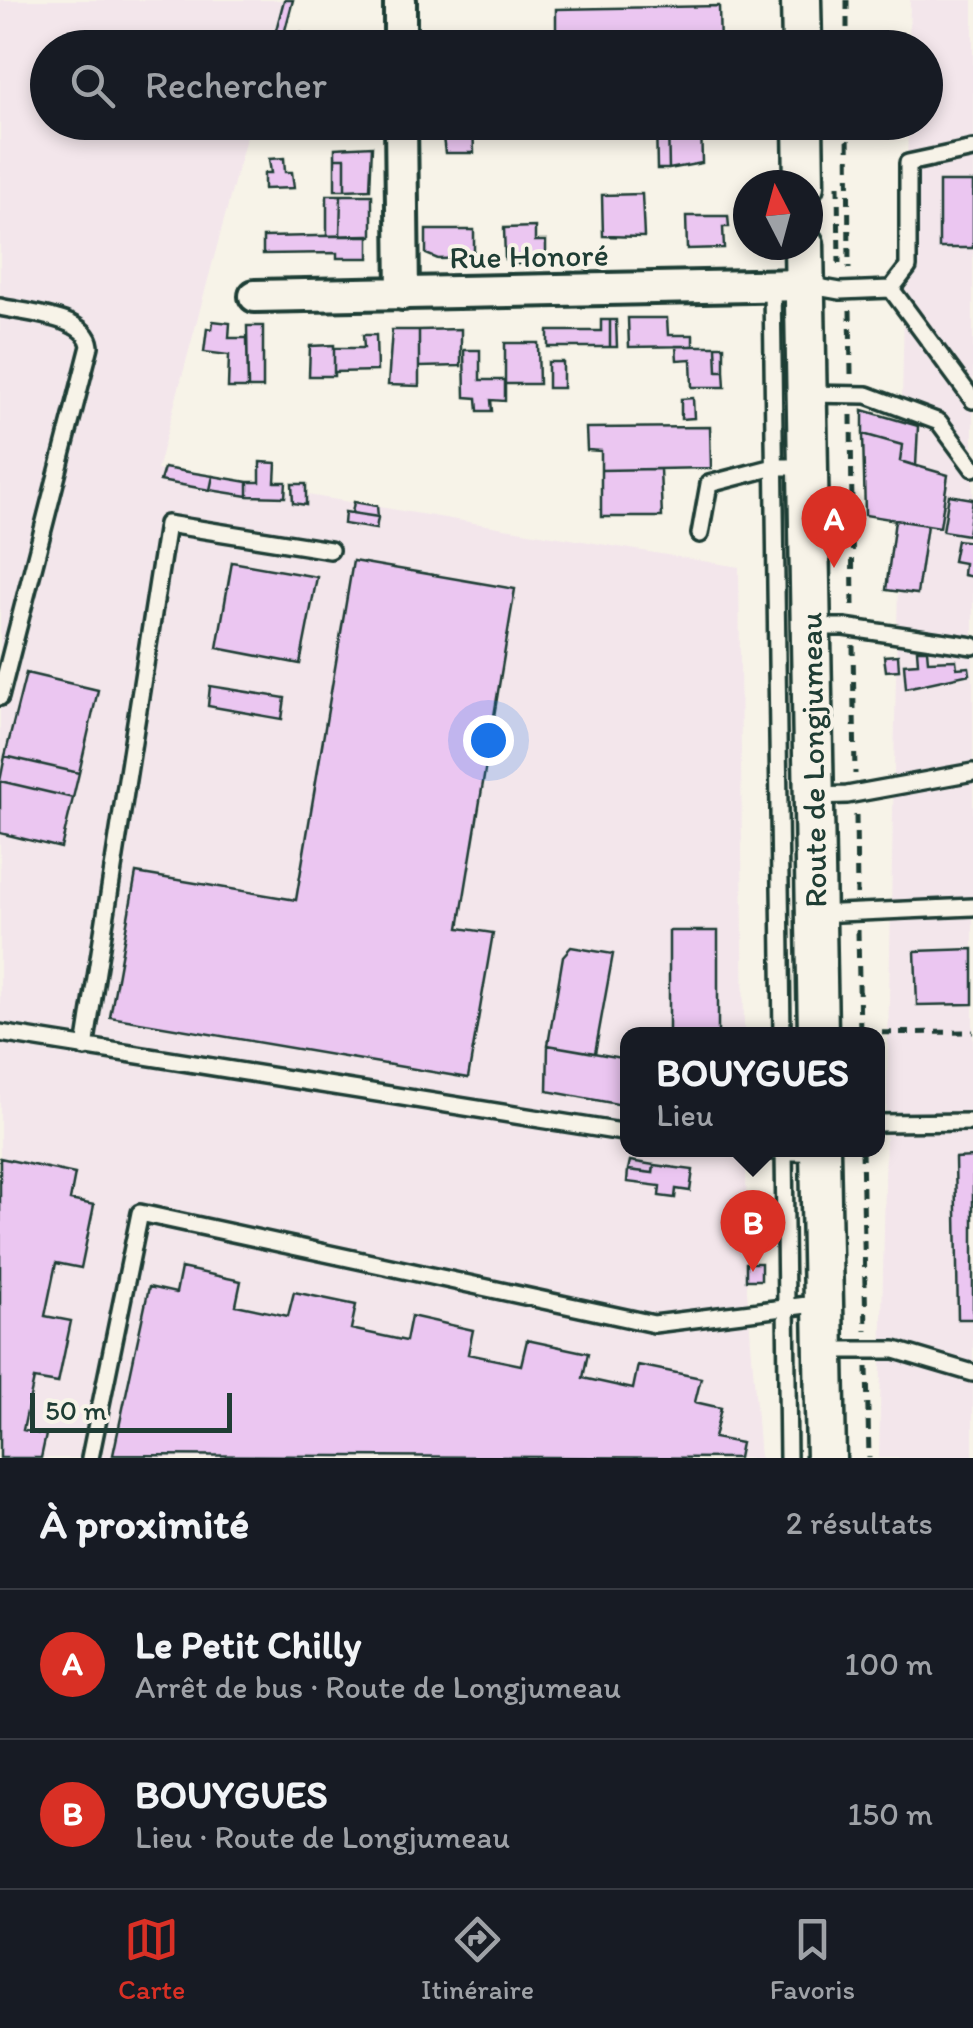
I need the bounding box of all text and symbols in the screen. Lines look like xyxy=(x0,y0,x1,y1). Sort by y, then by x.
search box xyxy=(30,30,943,140)
icon: search xyxy=(65,58,120,113)
text: Rechercher xyxy=(145,62,327,108)
north arrow xyxy=(733,170,823,260)
street label: Rue Honoré xyxy=(449,236,609,276)
pin: A xyxy=(802,486,866,568)
street label: Route de Longjumeau xyxy=(791,612,835,908)
your location xyxy=(463,715,514,766)
popup xyxy=(620,1027,885,1157)
text: BOUYGUES xyxy=(656,1050,849,1096)
text: Lieu xyxy=(656,1096,714,1134)
pin: B xyxy=(720,1190,786,1272)
scale bar xyxy=(30,1388,232,1432)
text: 50 m xyxy=(45,1393,107,1427)
text: À proximité xyxy=(40,1498,249,1549)
text: 2 résultats xyxy=(786,1504,933,1542)
text: Le Petit Chilly xyxy=(135,1622,361,1668)
text: A xyxy=(62,1645,83,1683)
text: 100 m xyxy=(845,1645,933,1683)
text: Arrêt de bus · Route de Longjumeau xyxy=(135,1668,621,1706)
text: BOUYGUES xyxy=(135,1772,328,1818)
text: B xyxy=(62,1795,83,1833)
text: 150 m xyxy=(848,1795,933,1833)
text: Lieu · Route de Longjumeau xyxy=(135,1818,510,1856)
tab: Carte xyxy=(118,1912,185,2006)
tab: Itinéraire xyxy=(421,1912,534,2006)
tab: Favoris xyxy=(770,1912,855,2006)

